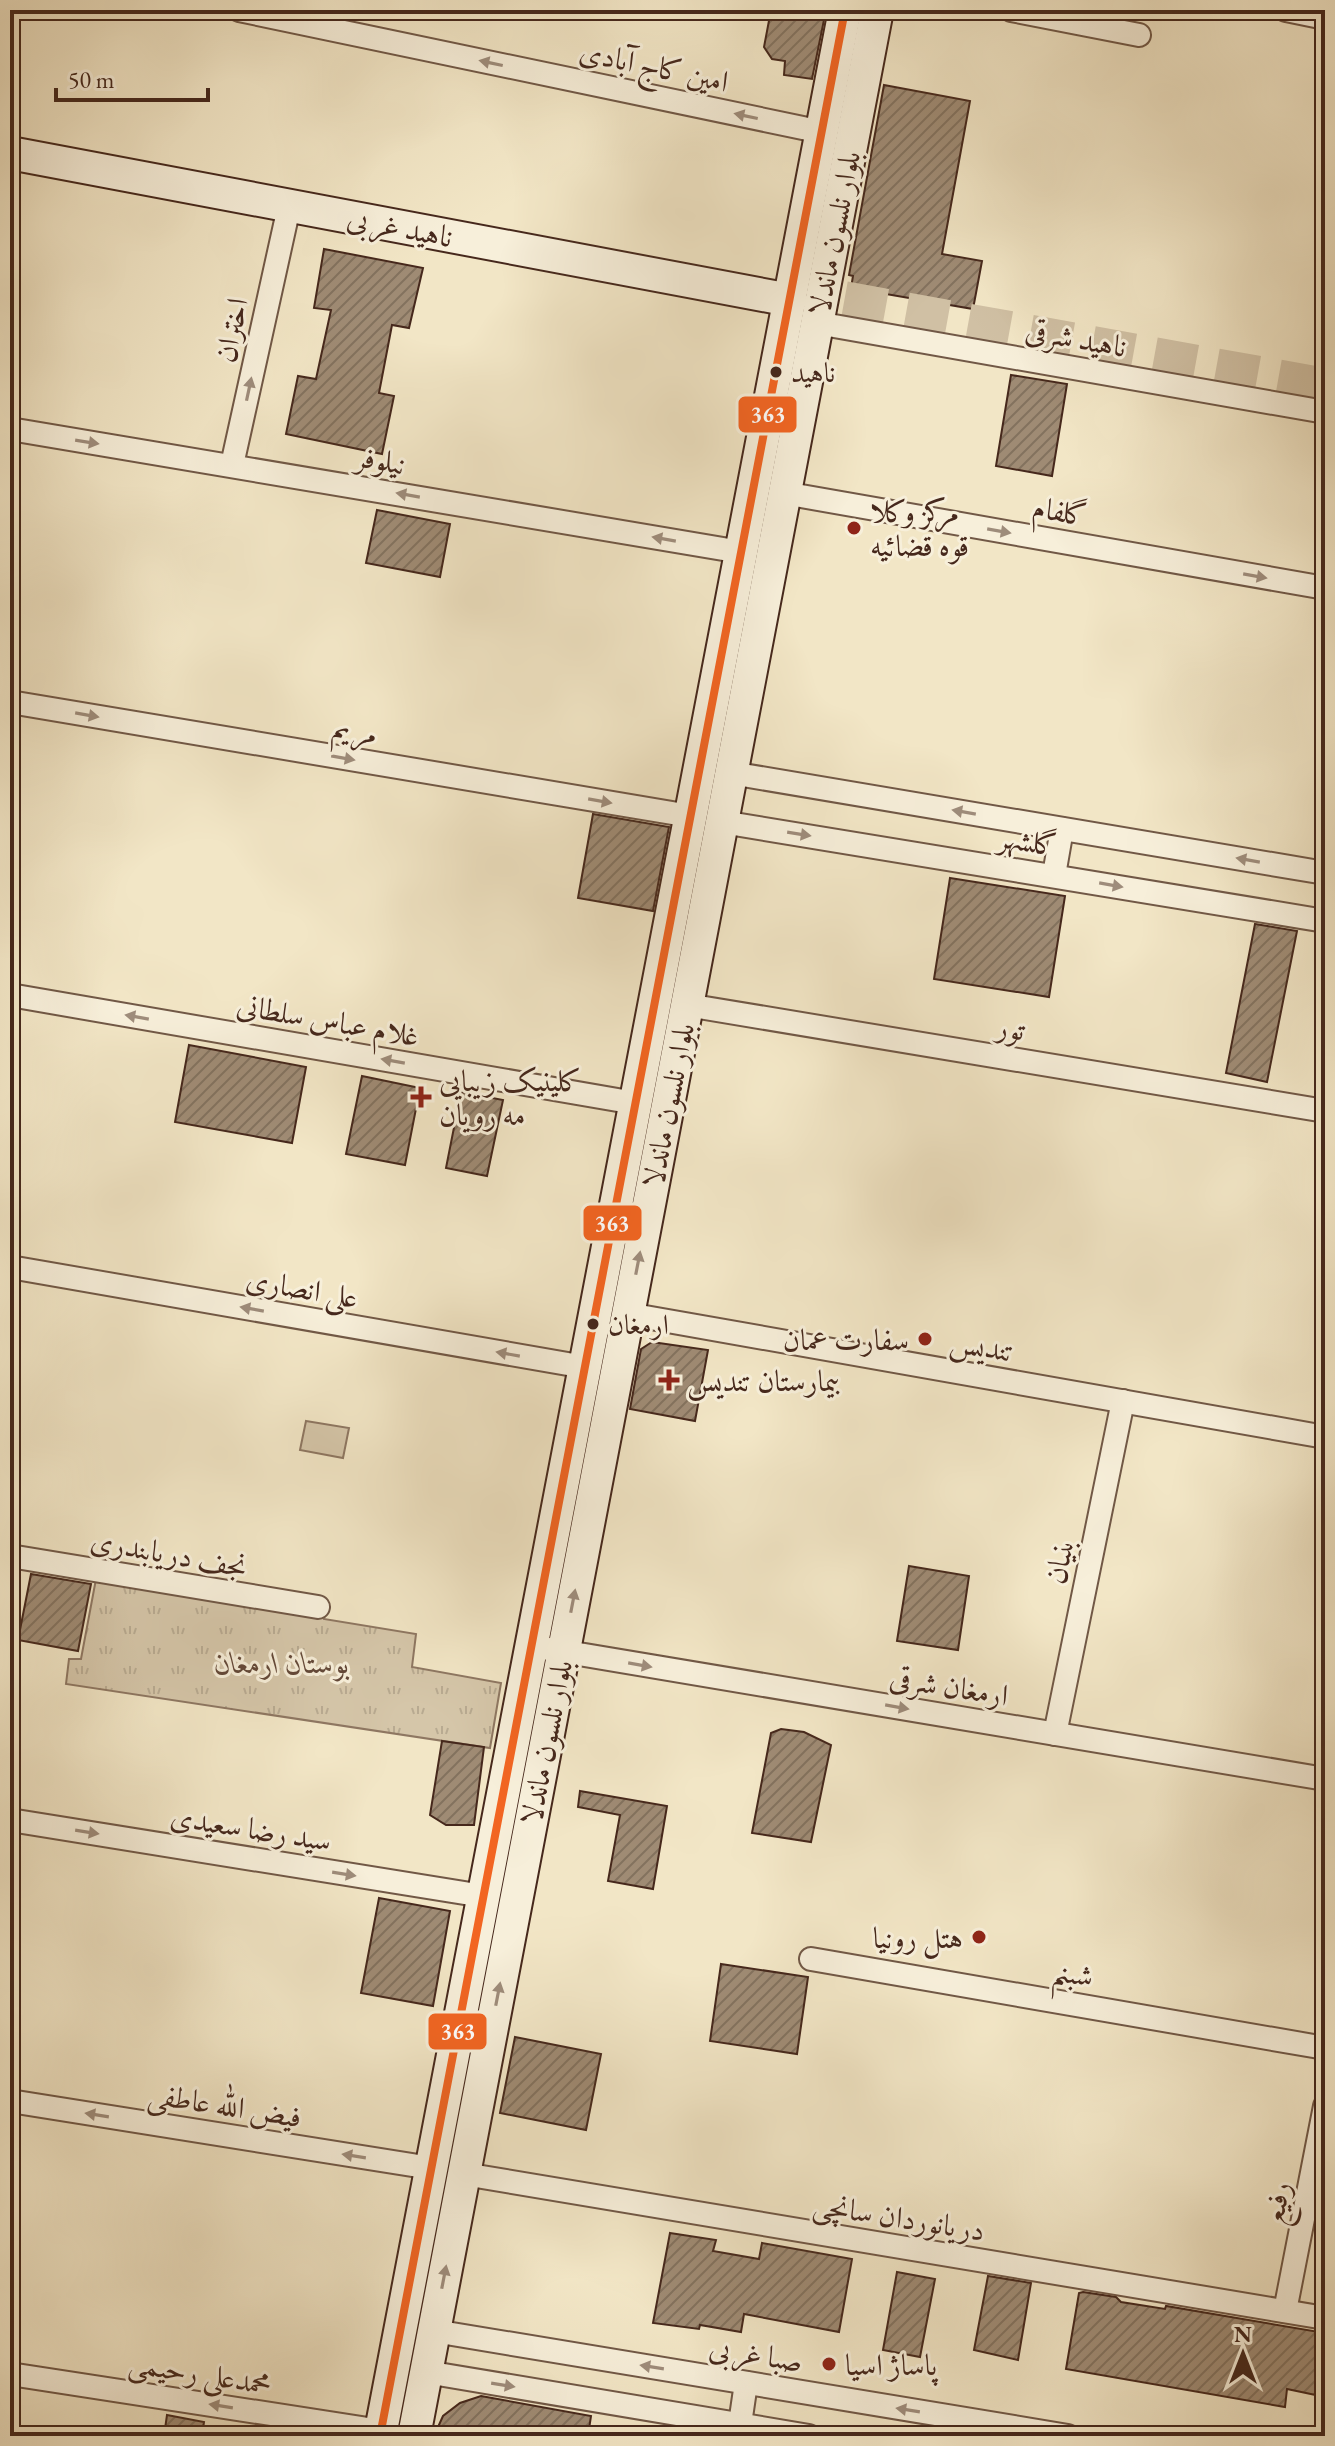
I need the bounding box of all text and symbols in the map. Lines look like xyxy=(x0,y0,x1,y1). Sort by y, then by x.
street label: امین کاج آبادی xyxy=(574,31,732,108)
scale bar xyxy=(56,52,208,102)
one-way arrow xyxy=(478,56,503,69)
text: 50 m xyxy=(68,64,115,95)
one-way arrow xyxy=(733,109,758,122)
street label: بلوار نلسون ماندلا xyxy=(799,147,869,319)
street label: ناهید غربی xyxy=(344,198,456,258)
street label: اختران xyxy=(205,294,257,366)
street label: ناهید شرقی xyxy=(1022,310,1130,367)
place label: ناهید xyxy=(791,354,835,390)
marker: ناهید xyxy=(768,364,784,380)
one-way arrow xyxy=(243,376,256,401)
line badge: 363 xyxy=(737,395,798,434)
text: 363 xyxy=(751,400,785,429)
one-way arrow xyxy=(75,436,100,448)
street label: نیلوفر xyxy=(350,436,409,484)
street label: گلفام xyxy=(1028,487,1091,542)
one-way arrow xyxy=(395,488,420,501)
place label: مرکز وکلا قوه قضائیه xyxy=(870,492,969,565)
marker: مرکز وکلا قوه قضائیه xyxy=(845,519,863,537)
one-way arrow xyxy=(987,525,1012,538)
one-way arrow xyxy=(652,532,677,544)
one-way arrow xyxy=(1243,571,1268,583)
street label: مریم xyxy=(328,707,381,760)
one-way arrow xyxy=(75,709,100,722)
one-way arrow xyxy=(331,752,356,765)
one-way arrow xyxy=(588,795,613,808)
one-way arrow xyxy=(951,806,976,818)
street label: گلشهر xyxy=(993,817,1060,865)
one-way arrow xyxy=(787,828,812,841)
one-way arrow xyxy=(1235,854,1260,866)
one-way arrow xyxy=(1099,879,1124,891)
street label: غلام عباس سلطانی xyxy=(232,985,422,1062)
street label: تور xyxy=(991,1006,1028,1049)
one-way arrow xyxy=(124,1010,149,1023)
street label: بلوار نلسون ماندلا xyxy=(633,1019,703,1191)
one-way arrow xyxy=(380,1055,405,1067)
place label: کلینیک زیبایی مه رویان xyxy=(439,1061,582,1134)
marker: کلینیک زیبایی مه رویان xyxy=(410,1086,432,1108)
line badge: 363 xyxy=(582,1204,643,1242)
text: 363 xyxy=(595,1209,629,1238)
one-way arrow xyxy=(632,1250,644,1275)
street label: علی انصاری xyxy=(242,1259,361,1320)
one-way arrow xyxy=(239,1303,264,1315)
place label: ارمغان xyxy=(608,1306,669,1342)
marker: ارمغان xyxy=(585,1316,601,1332)
place label: سفارت عمان xyxy=(783,1320,909,1359)
street label: تندیس xyxy=(947,1321,1017,1372)
marker: سفارت عمان xyxy=(916,1330,934,1348)
one-way arrow xyxy=(495,1347,520,1359)
place label: بیمارستان تندیس xyxy=(687,1361,840,1401)
marker: بیمارستان تندیس xyxy=(658,1369,680,1391)
street label: نجف دریابندری xyxy=(88,1520,250,1586)
street label: بنیان xyxy=(1035,1535,1083,1587)
one-way arrow xyxy=(567,1588,580,1613)
park label: بوستان ارمغان xyxy=(214,1643,350,1682)
street label: بلوار نلسون ماندلا xyxy=(511,1656,581,1828)
street label: ارمغان شرقی xyxy=(887,1657,1011,1716)
one-way arrow xyxy=(628,1659,653,1671)
one-way arrow xyxy=(884,1702,909,1714)
street label: سید رضا سعیدی xyxy=(168,1796,334,1860)
one-way arrow xyxy=(75,1827,100,1839)
one-way arrow xyxy=(332,1868,357,1880)
place label: هتل رونیا xyxy=(873,1918,963,1959)
marker: هتل رونیا xyxy=(970,1928,988,1946)
street label: شبنم xyxy=(1048,1950,1097,2006)
one-way arrow xyxy=(492,1981,505,2006)
line badge: 363 xyxy=(427,2012,488,2051)
text: 363 xyxy=(441,2017,475,2046)
street label: فیض الله عاطفی xyxy=(145,2071,305,2139)
one-way arrow xyxy=(84,2108,109,2120)
one-way arrow xyxy=(341,2149,366,2161)
street label: رفیع xyxy=(1253,2178,1307,2229)
street label: دریانوردان سانچی xyxy=(810,2184,988,2251)
one-way arrow xyxy=(438,2264,451,2289)
north arrow xyxy=(1203,2314,1283,2394)
text: N xyxy=(1234,2320,1252,2349)
street label: صبا غربی xyxy=(706,2327,806,2383)
street label: محمدعلی رحیمی xyxy=(125,2342,274,2406)
place label: پاساژ اسیا xyxy=(845,2345,938,2386)
marker: پاساژ اسیا xyxy=(820,2355,838,2373)
one-way arrow xyxy=(639,2361,664,2373)
one-way arrow xyxy=(491,2379,516,2392)
one-way arrow xyxy=(208,2399,233,2412)
one-way arrow xyxy=(895,2403,920,2415)

